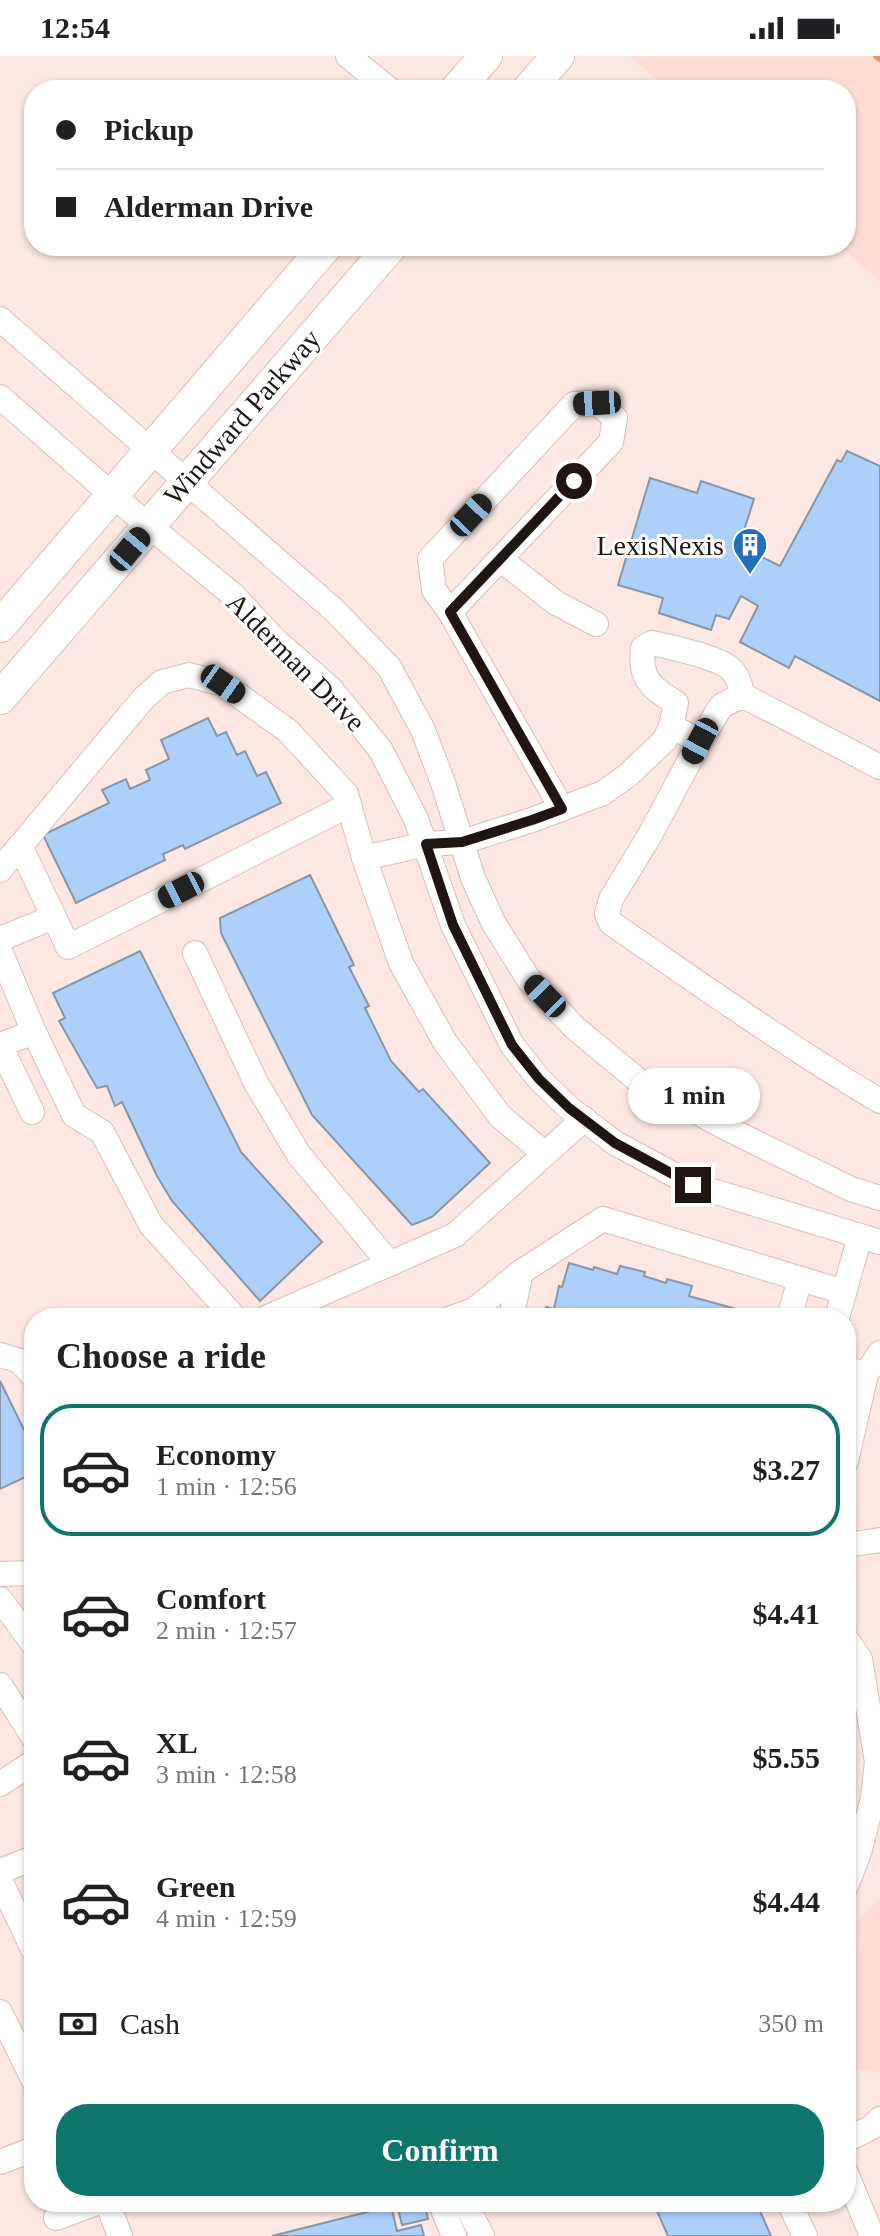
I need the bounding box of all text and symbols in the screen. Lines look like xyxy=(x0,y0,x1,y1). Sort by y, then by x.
text: 12:54 xyxy=(40,11,110,44)
text: Pickup xyxy=(104,113,194,146)
text: Alderman Drive xyxy=(104,190,313,223)
street label: Windward Parkway xyxy=(157,323,327,511)
car xyxy=(572,390,622,416)
route start xyxy=(556,463,592,499)
car xyxy=(446,489,496,541)
car xyxy=(105,523,155,575)
building icon: LexisNexis xyxy=(731,526,769,576)
place label: LexisNexis xyxy=(596,530,724,561)
street label: Alderman Drive xyxy=(220,586,372,738)
car xyxy=(196,660,250,708)
car xyxy=(678,714,722,768)
car xyxy=(154,868,208,912)
car xyxy=(520,970,570,1022)
callout: 1 min xyxy=(627,1069,759,1125)
text: 1 min xyxy=(663,1081,725,1110)
route end xyxy=(675,1167,711,1203)
text: Choose a ride xyxy=(56,1336,266,1376)
icon: car xyxy=(60,1434,132,1506)
text: Economy xyxy=(156,1438,276,1471)
text: $3.27 xyxy=(753,1453,820,1486)
text: 1 min · 12:56 xyxy=(156,1472,297,1501)
icon: car xyxy=(60,1578,132,1650)
text: Comfort xyxy=(156,1582,266,1615)
text: $4.41 xyxy=(753,1597,820,1630)
text: 2 min · 12:57 xyxy=(156,1616,297,1645)
icon: car xyxy=(60,1722,132,1794)
text: XL xyxy=(156,1726,198,1759)
text: $5.55 xyxy=(753,1741,820,1774)
text: 3 min · 12:58 xyxy=(156,1760,297,1789)
icon: car xyxy=(60,1866,132,1938)
text: Green xyxy=(156,1870,235,1903)
text: $4.44 xyxy=(753,1885,820,1918)
text: 4 min · 12:59 xyxy=(156,1904,297,1933)
icon: cash xyxy=(56,2002,100,2046)
text: Cash xyxy=(120,2007,180,2040)
text: 350 m xyxy=(758,2009,824,2038)
button: Confirm xyxy=(56,2104,824,2196)

